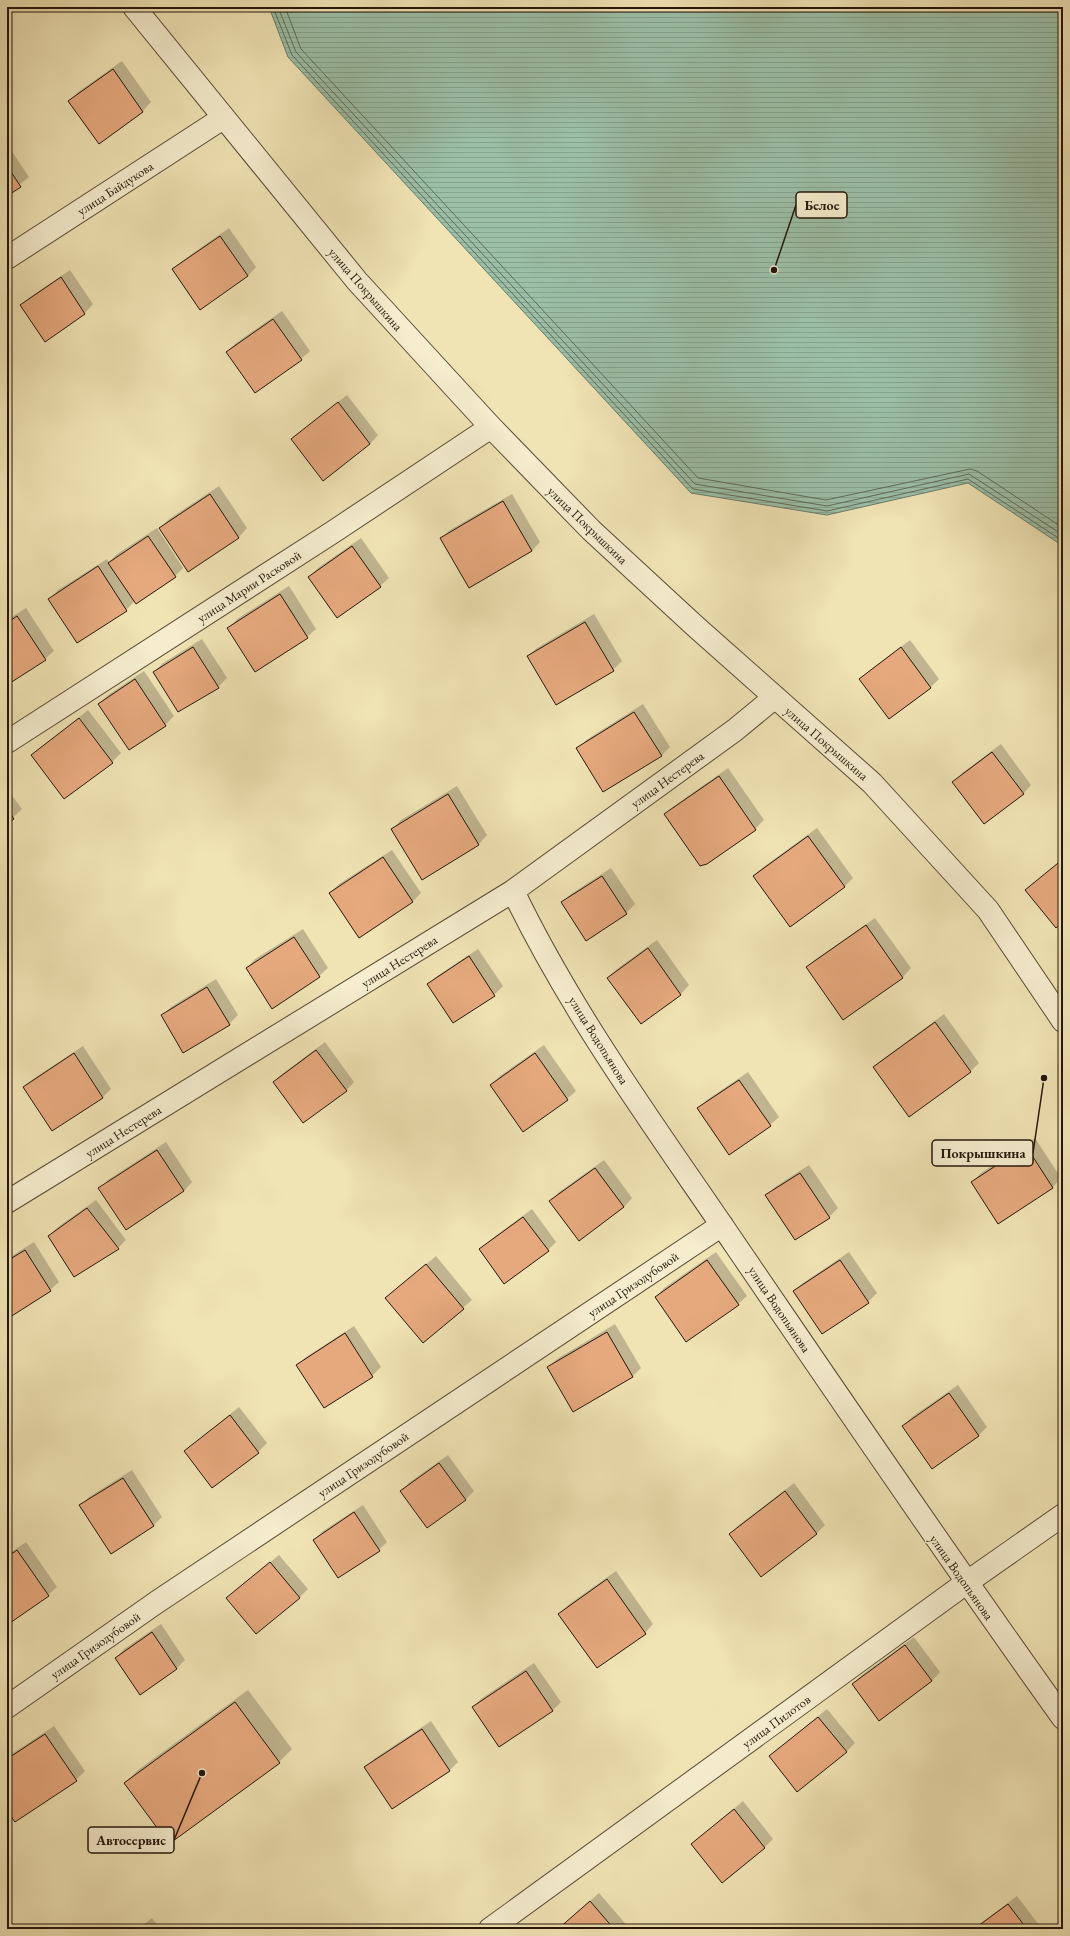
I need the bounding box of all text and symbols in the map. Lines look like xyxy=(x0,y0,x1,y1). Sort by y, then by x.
street label: улица Байдукова xyxy=(74,157,157,219)
callout: Белое xyxy=(796,192,847,218)
text: Белое xyxy=(805,196,840,214)
street label: улица Покрышкина xyxy=(325,244,407,335)
street label: улица Покрышкина xyxy=(544,483,632,569)
street label: улица Марии Расковой xyxy=(194,546,305,626)
street label: улица Покрышкина xyxy=(781,702,873,785)
street label: улица Нестерева xyxy=(627,747,708,812)
street label: улица Нестерева xyxy=(358,931,441,992)
street label: улица Водопьянова xyxy=(565,993,633,1088)
street label: улица Нестерева xyxy=(82,1101,165,1162)
callout: Покрышкина xyxy=(932,1140,1033,1166)
text: Покрышкина xyxy=(940,1144,1026,1162)
street label: улица Гризодубовой xyxy=(585,1248,682,1321)
street label: улица Водопьянова xyxy=(744,1263,815,1356)
street label: улица Гризодубовой xyxy=(315,1428,412,1501)
street label: улица Водопьянова xyxy=(926,1531,998,1624)
street label: улица Гризодубовой xyxy=(47,1608,144,1683)
street label: улица Пилотов xyxy=(739,1691,814,1752)
callout: Автосервис xyxy=(88,1827,174,1853)
text: Автосервис xyxy=(95,1831,166,1849)

